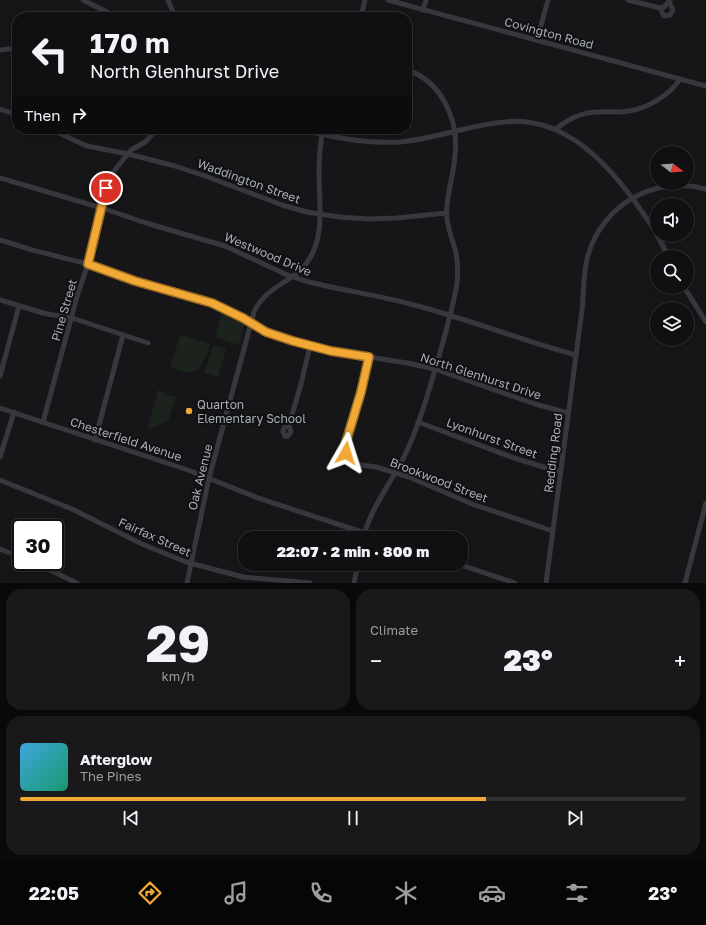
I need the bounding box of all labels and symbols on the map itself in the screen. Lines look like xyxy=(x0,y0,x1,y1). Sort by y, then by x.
street label: Covington Road xyxy=(503,14,595,52)
north arrow xyxy=(650,146,694,190)
street label: Waddington Street xyxy=(195,155,303,207)
pin xyxy=(89,171,123,205)
street label: Westwood Drive xyxy=(222,229,314,279)
street label: Pine Street xyxy=(48,277,80,343)
street label: North Glenhurst Drive xyxy=(419,349,543,403)
place label: Quarton Elementary School xyxy=(197,397,306,426)
marker: Quarton Elementary School xyxy=(184,406,194,416)
street label: Redding Road xyxy=(541,412,565,494)
street label: Chesterfield Avenue xyxy=(68,414,184,464)
street label: Lyonhurst Street xyxy=(444,415,540,462)
position arrow xyxy=(325,432,367,474)
street label: Oak Avenue xyxy=(185,442,215,512)
street label: Brookwood Street xyxy=(388,454,490,506)
street label: Fairfax Street xyxy=(116,514,194,560)
speed limit sign: 30 xyxy=(12,519,64,571)

